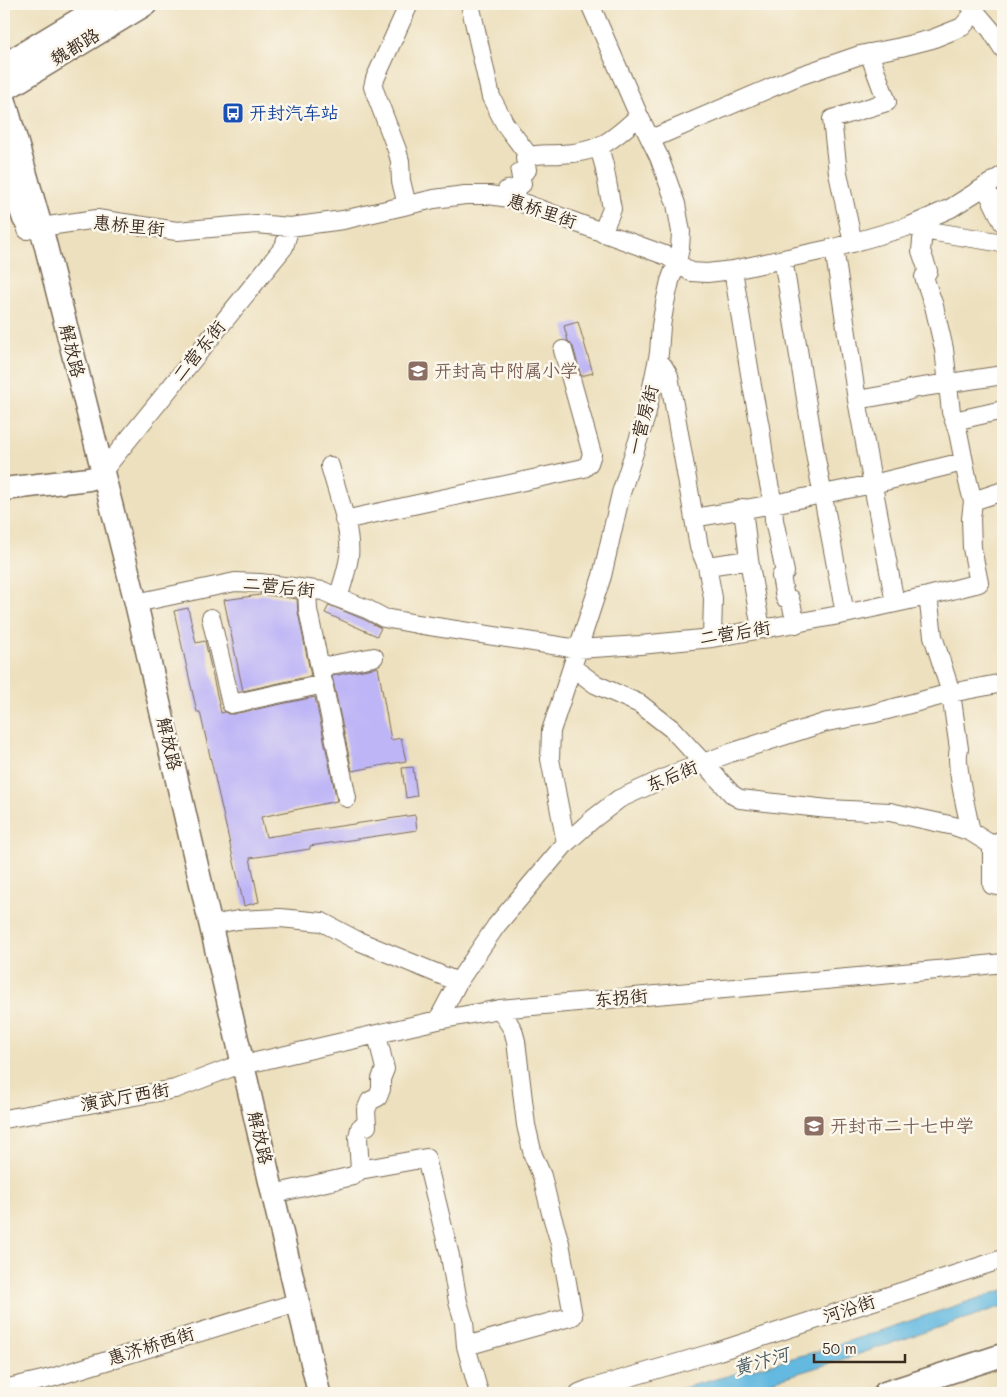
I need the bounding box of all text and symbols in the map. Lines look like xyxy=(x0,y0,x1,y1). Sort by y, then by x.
street label: 魏都路 xyxy=(45,22,104,70)
place label: 开封汽车站 xyxy=(249,100,339,124)
bus stop icon: 开封汽车站 xyxy=(221,101,245,125)
street label: 惠桥里街 xyxy=(504,187,580,233)
street label: 惠桥里街 xyxy=(92,209,166,241)
street label: 二营东街 xyxy=(166,315,230,386)
street label: 解放路 xyxy=(55,322,91,380)
place label: 开封高中附属小学 xyxy=(434,358,578,382)
school or university icon: 开封高中附属小学 xyxy=(406,359,430,383)
street label: 一营房街 xyxy=(621,382,663,458)
street label: 二营后街 xyxy=(242,570,316,602)
street label: 二营后街 xyxy=(697,615,772,649)
street label: 解放路 xyxy=(152,715,188,773)
street label: 东后街 xyxy=(642,754,701,796)
street label: 东拐街 xyxy=(593,983,649,1011)
street label: 演武厅西街 xyxy=(78,1076,171,1116)
street label: 解放路 xyxy=(243,1109,279,1167)
place label: 开封市二十七中学 xyxy=(830,1113,974,1137)
school or university icon: 开封市二十七中学 xyxy=(802,1114,826,1138)
street label: 河沿街 xyxy=(819,1288,878,1328)
street label: 惠济桥西街 xyxy=(104,1320,197,1370)
scale bar xyxy=(814,1332,906,1364)
text: 50 m xyxy=(822,1338,857,1358)
water label: 黄汴河 xyxy=(730,1340,795,1380)

